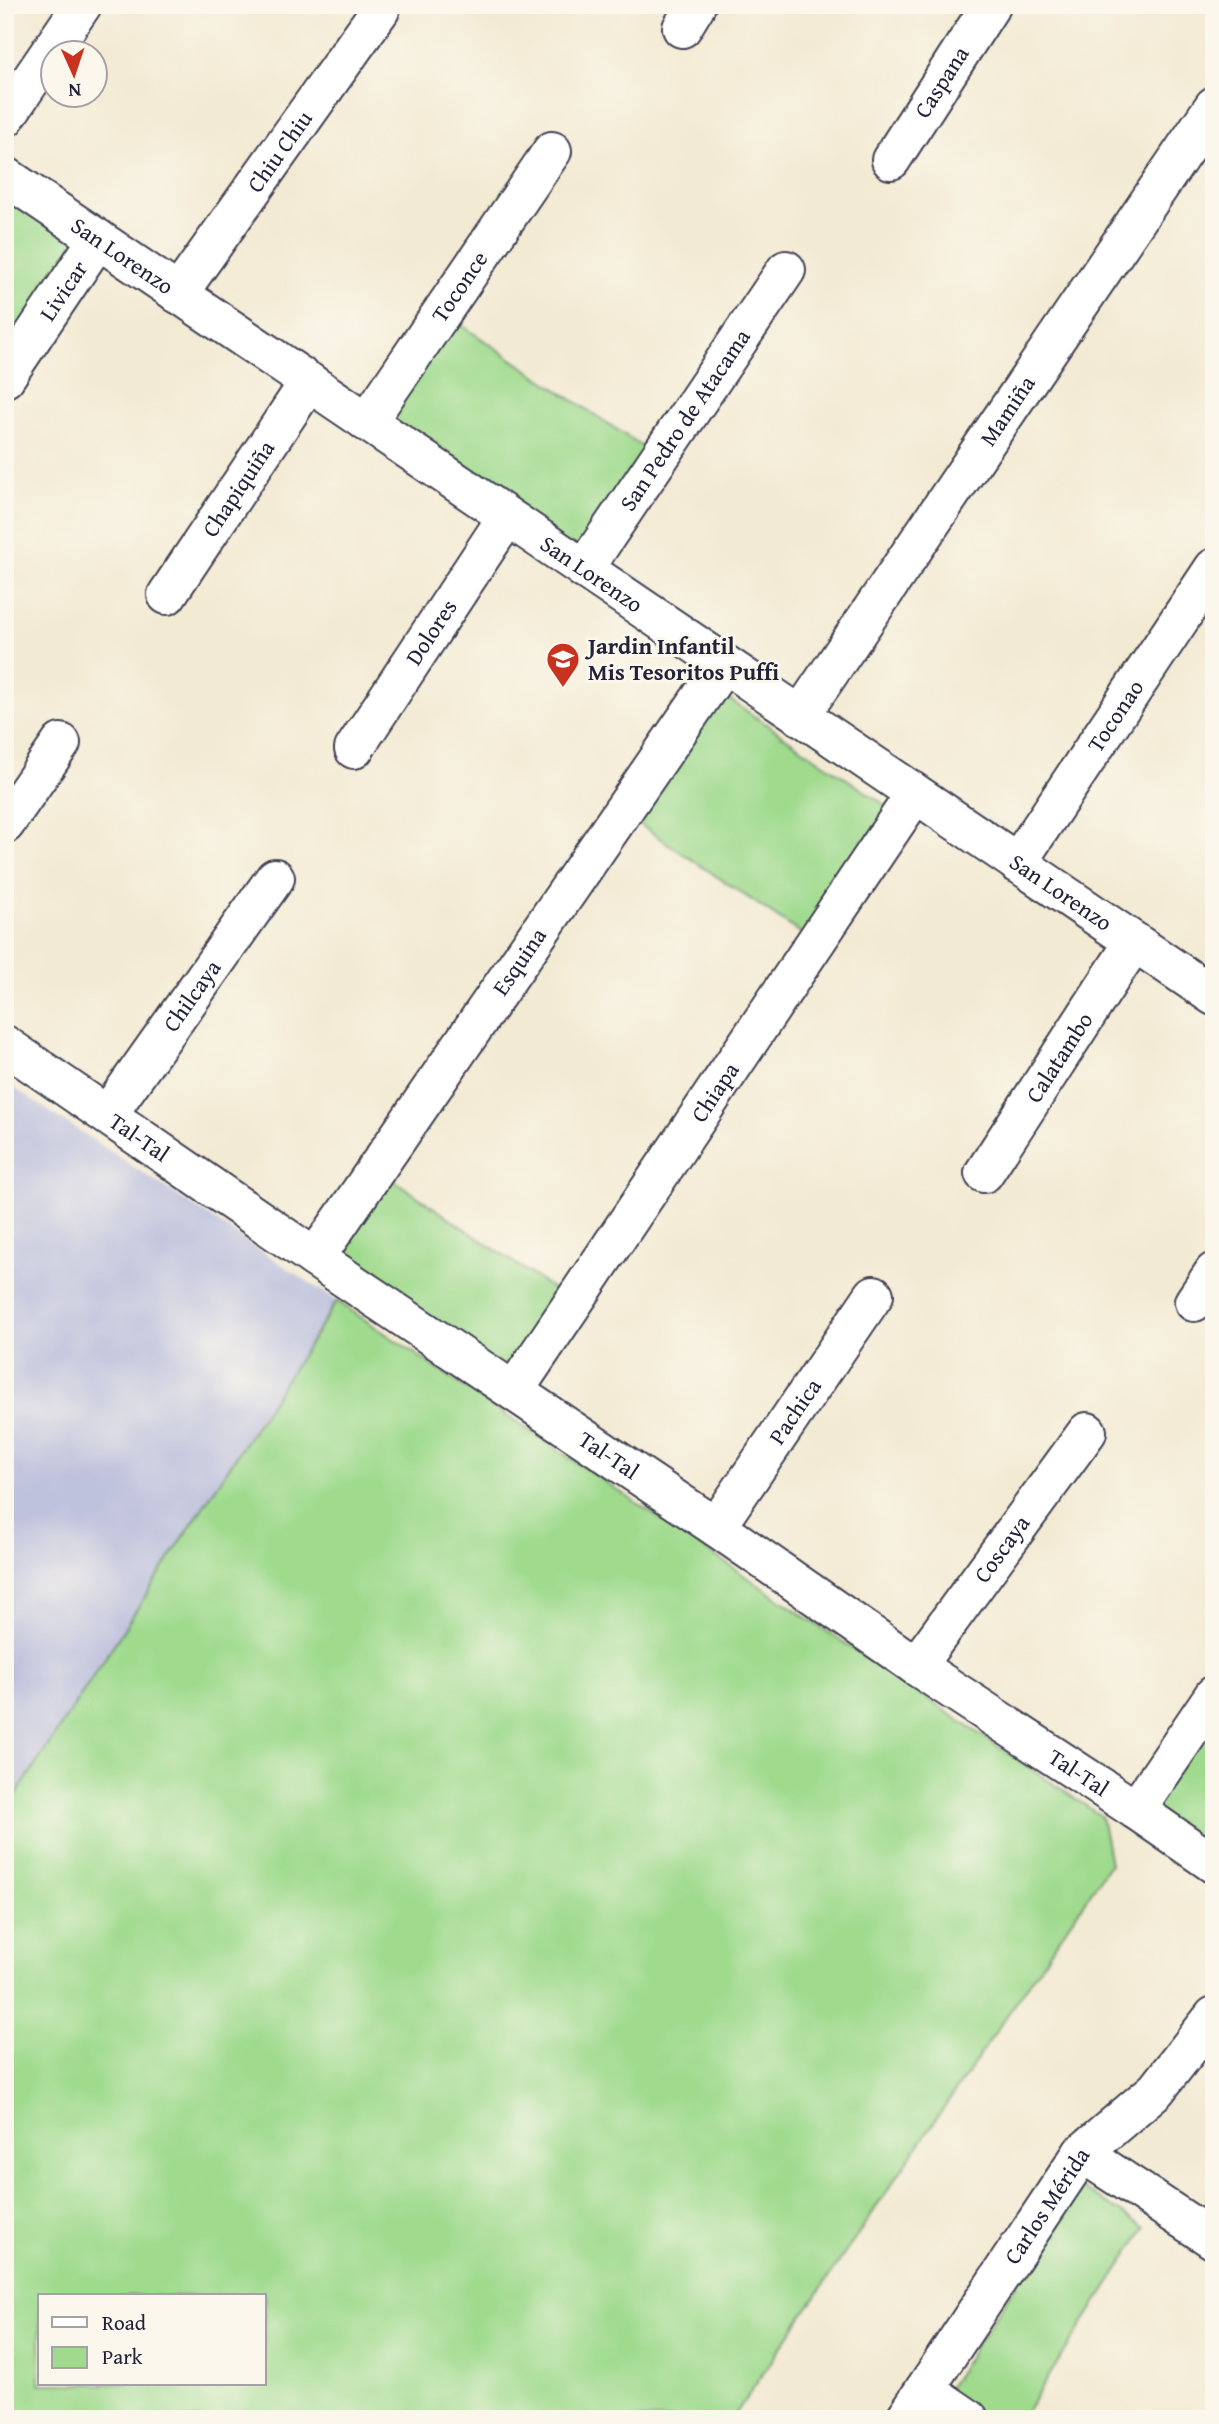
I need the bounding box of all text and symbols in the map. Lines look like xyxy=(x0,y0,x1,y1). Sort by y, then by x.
north arrow xyxy=(38,38,108,108)
street label: Caspana xyxy=(906,39,977,124)
text: N xyxy=(68,77,82,105)
street label: Chiu Chiu xyxy=(238,103,320,199)
street label: San Lorenzo xyxy=(65,209,181,302)
street label: Toconce xyxy=(423,244,495,328)
street label: Livicar xyxy=(31,253,95,327)
street label: San Pedro de Atacama xyxy=(611,322,758,517)
street label: Mamiña xyxy=(971,368,1043,452)
street label: Chapiquiña xyxy=(193,433,282,543)
street label: San Lorenzo xyxy=(534,527,650,620)
street label: Dolores xyxy=(397,592,465,671)
place label: Jardin Infantil Mis Tesoritos Puffi xyxy=(584,629,779,688)
school or university icon: Jardin Infantil Mis Tesoritos Puffi xyxy=(544,640,582,689)
street label: Toconao xyxy=(1079,673,1151,758)
street label: San Lorenzo xyxy=(1003,845,1119,939)
street label: Esquina xyxy=(484,921,554,1002)
street label: Chilcaya xyxy=(154,952,228,1038)
street label: Calatambo xyxy=(1017,1005,1100,1109)
street label: Chiapa xyxy=(682,1055,746,1128)
street label: Tal-Tal xyxy=(103,1104,176,1169)
street label: Pachica xyxy=(760,1371,829,1451)
street label: Tal-Tal xyxy=(572,1422,646,1487)
street label: Coscaya xyxy=(965,1508,1037,1589)
street label: Tal-Tal xyxy=(1042,1740,1116,1804)
street label: Carlos Mérida xyxy=(996,2141,1097,2271)
legend xyxy=(38,2294,266,2386)
text: Road xyxy=(102,2307,147,2338)
text: Park xyxy=(102,2341,143,2372)

